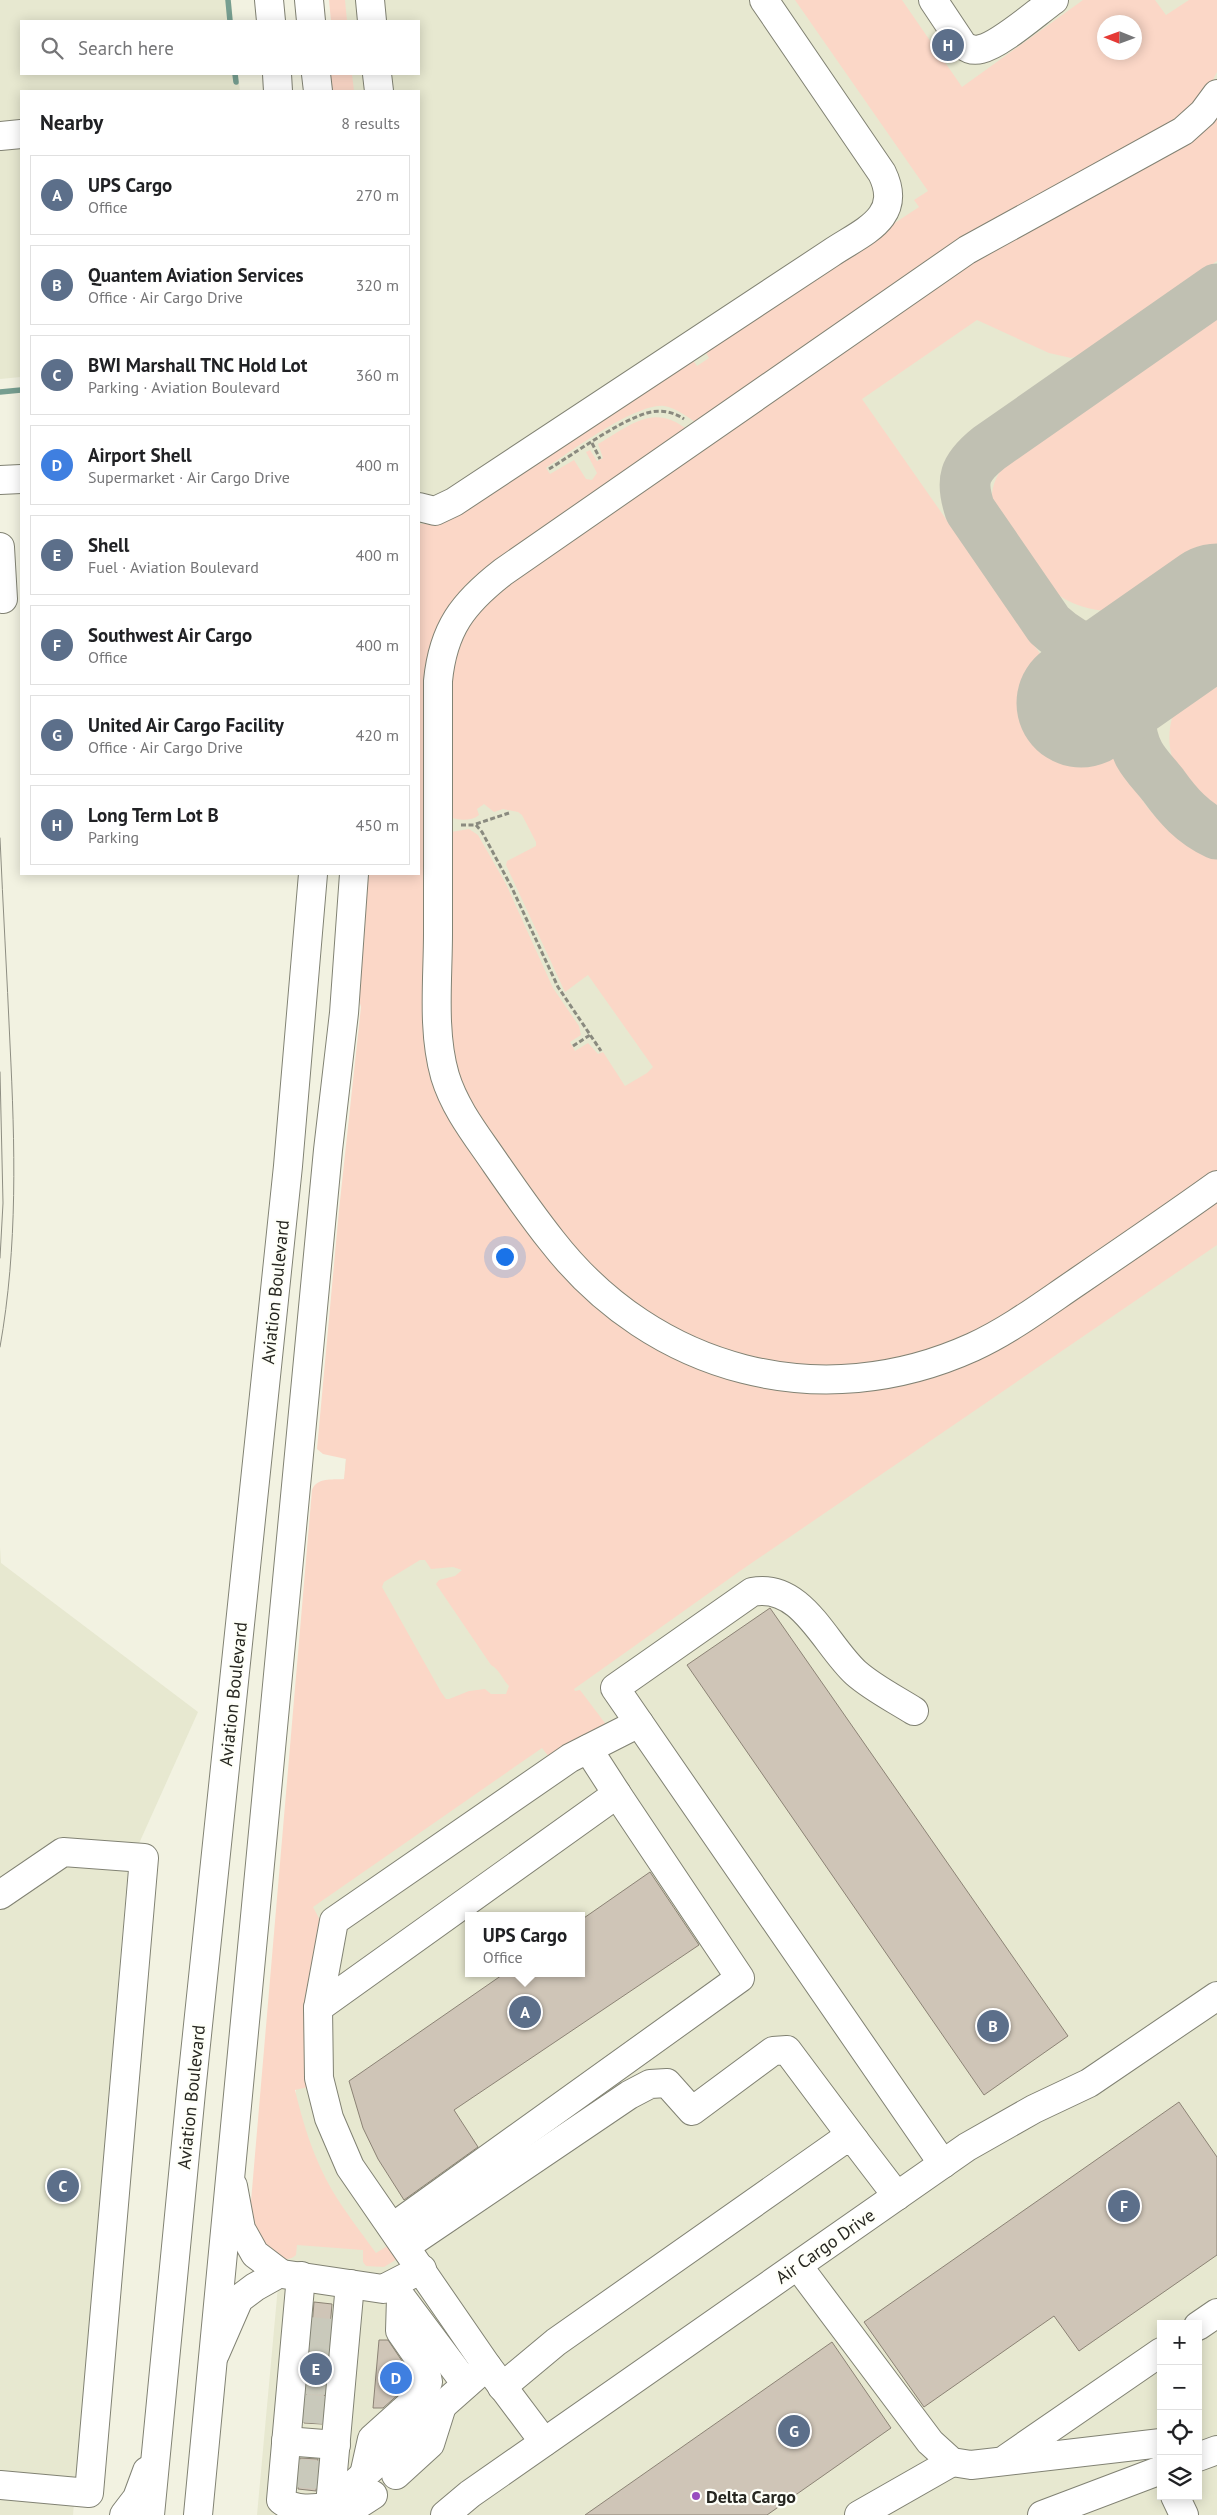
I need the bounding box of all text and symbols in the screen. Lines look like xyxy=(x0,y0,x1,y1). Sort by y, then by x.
north arrow xyxy=(1097,15,1142,60)
search box xyxy=(20,20,420,75)
pin: H xyxy=(932,26,964,64)
icon: search xyxy=(38,34,66,62)
text: Search here xyxy=(78,36,174,60)
text: Nearby xyxy=(40,109,103,136)
text: 8 results xyxy=(341,113,400,133)
text: UPS Cargo xyxy=(88,173,172,197)
text: A xyxy=(52,185,62,205)
text: 270 m xyxy=(356,185,399,205)
text: Office xyxy=(88,197,128,217)
text: Quantem Aviation Services xyxy=(88,263,304,287)
text: B xyxy=(52,275,62,295)
text: 320 m xyxy=(356,275,399,295)
text: Office · Air Cargo Drive xyxy=(88,287,243,307)
text: BWI Marshall TNC Hold Lot xyxy=(88,353,307,377)
text: C xyxy=(53,365,61,385)
text: 360 m xyxy=(356,365,399,385)
text: Parking · Aviation Boulevard xyxy=(88,377,280,397)
text: Airport Shell xyxy=(88,443,192,467)
text: D xyxy=(52,455,62,475)
text: 400 m xyxy=(356,455,399,475)
text: Supermarket · Air Cargo Drive xyxy=(88,467,290,487)
text: Shell xyxy=(88,533,129,557)
text: E xyxy=(53,545,61,565)
text: 400 m xyxy=(356,545,399,565)
text: Fuel · Aviation Boulevard xyxy=(88,557,259,577)
text: Southwest Air Cargo xyxy=(88,623,252,647)
text: F xyxy=(53,635,61,655)
text: 400 m xyxy=(356,635,399,655)
text: Office xyxy=(88,647,128,667)
text: United Air Cargo Facility xyxy=(88,713,284,737)
text: G xyxy=(52,725,62,745)
text: 420 m xyxy=(356,725,399,745)
text: Office · Air Cargo Drive xyxy=(88,737,243,757)
text: Long Term Lot B xyxy=(88,803,219,827)
text: H xyxy=(52,815,62,835)
text: 450 m xyxy=(356,815,399,835)
text: Parking xyxy=(88,827,139,847)
street label: Aviation Boulevard xyxy=(256,1219,294,1365)
your location xyxy=(492,1244,518,1270)
street label: Aviation Boulevard xyxy=(214,1621,252,1767)
popup xyxy=(465,1912,585,1977)
text: UPS Cargo xyxy=(483,1923,567,1947)
text: Office xyxy=(483,1947,523,1967)
pin: A xyxy=(509,1993,541,2031)
pin: B xyxy=(977,2007,1009,2045)
street label: Aviation Boulevard xyxy=(172,2024,210,2170)
pin: C xyxy=(47,2167,79,2205)
pin: F xyxy=(1108,2187,1140,2225)
street label: Air Cargo Drive xyxy=(771,2203,879,2289)
map controls xyxy=(1157,2320,1202,2500)
button: + xyxy=(1157,2320,1202,2365)
pin: E xyxy=(300,2350,332,2388)
pin: D xyxy=(380,2359,412,2397)
button: − xyxy=(1157,2365,1202,2410)
button: locate xyxy=(1157,2410,1202,2455)
pin: G xyxy=(778,2412,810,2450)
button: layers xyxy=(1157,2455,1202,2500)
place label: Delta Cargo xyxy=(706,2485,796,2508)
marker: Delta Cargo xyxy=(690,2490,702,2502)

